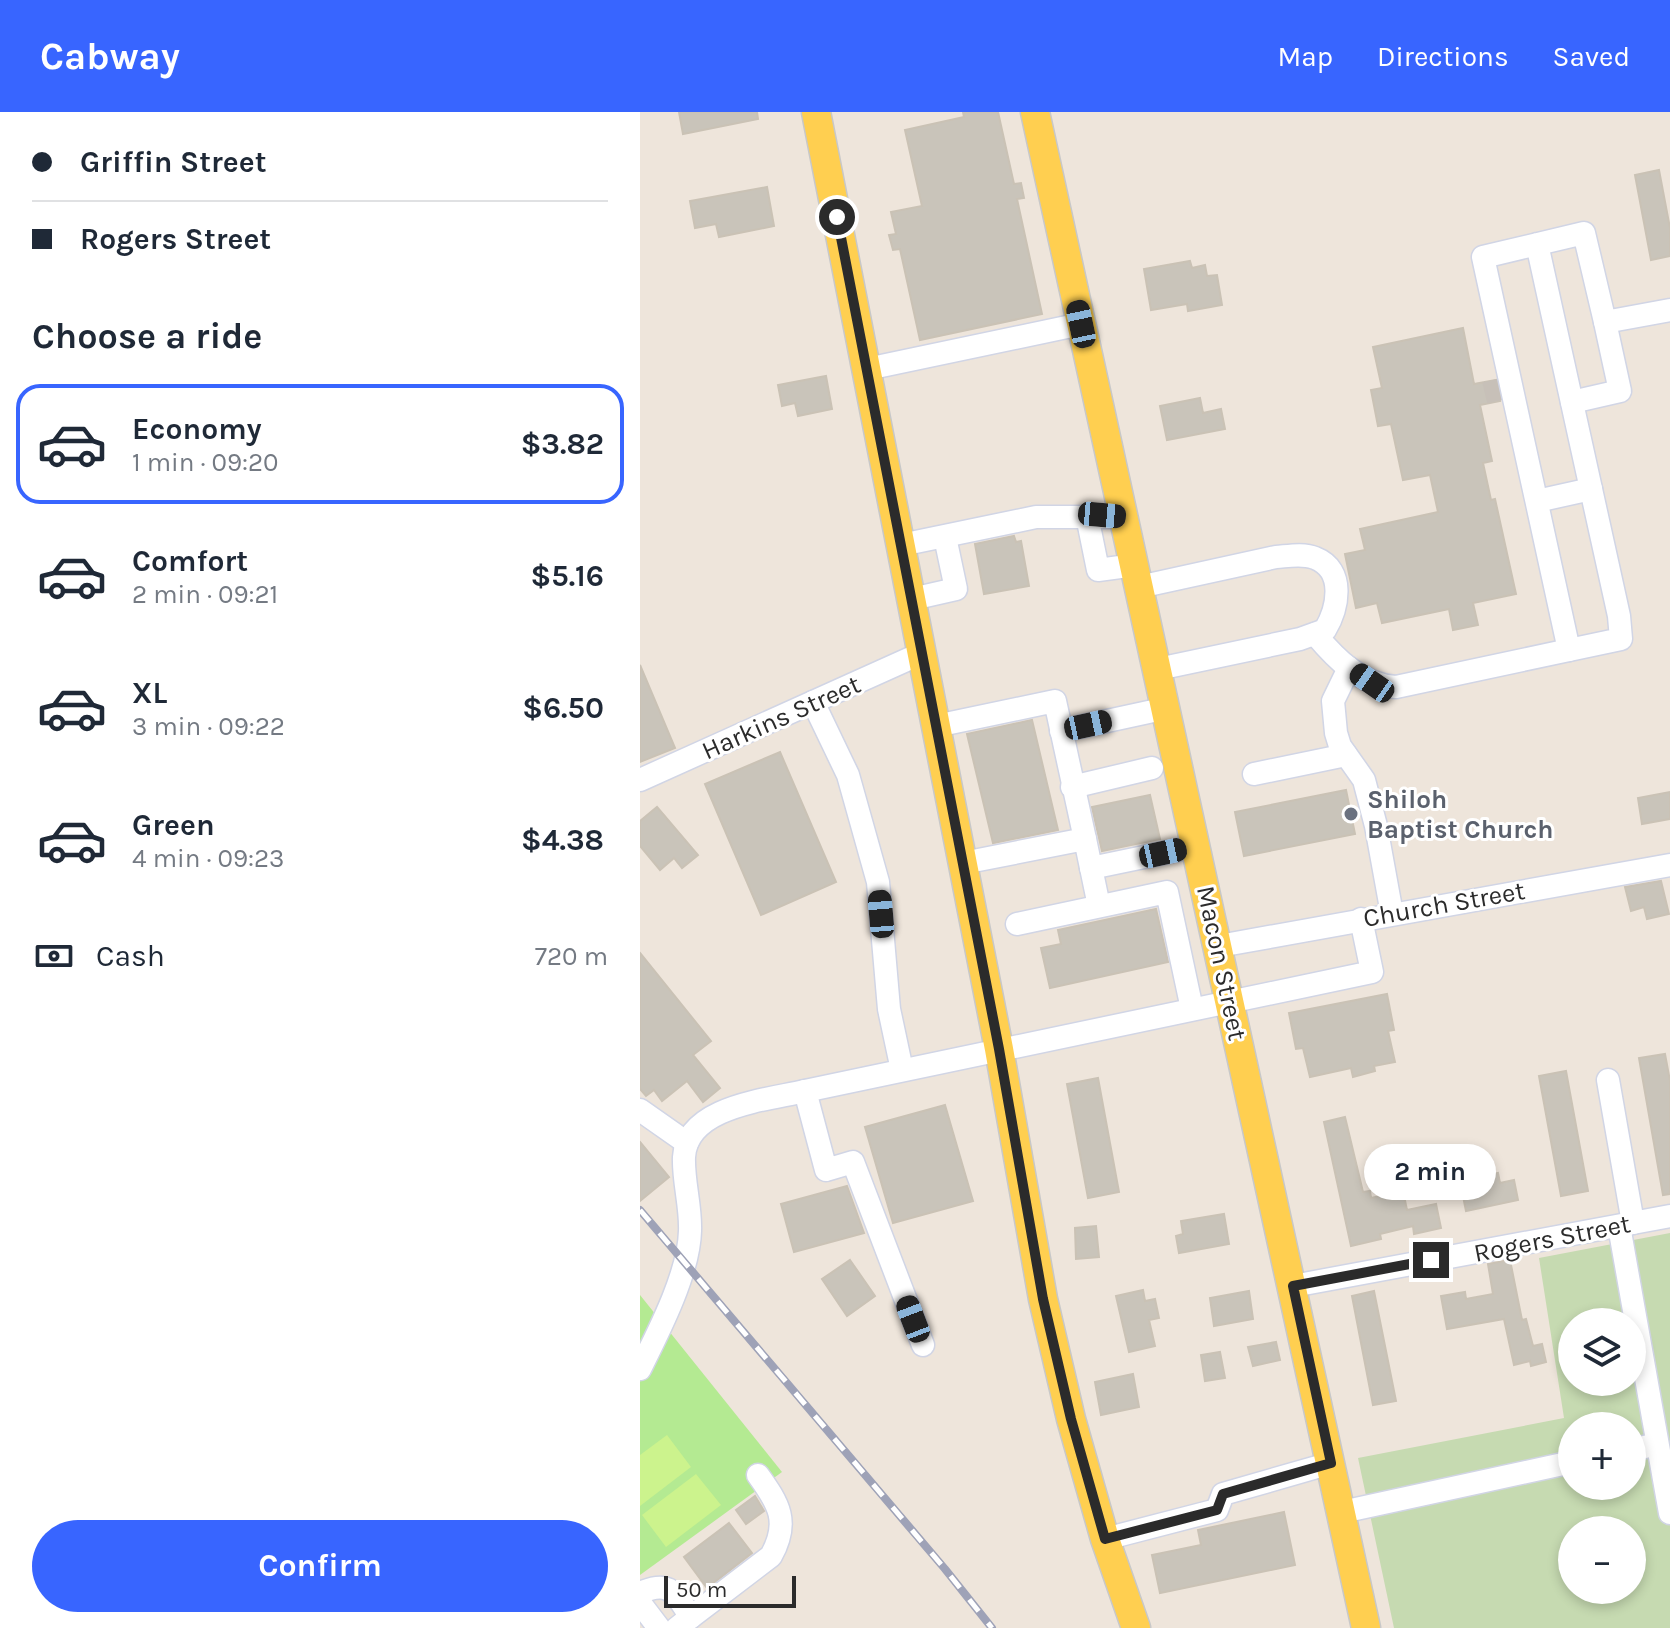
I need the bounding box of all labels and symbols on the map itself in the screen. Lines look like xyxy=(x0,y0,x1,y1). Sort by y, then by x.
route start xyxy=(819,199,855,235)
car xyxy=(1064,298,1098,350)
car xyxy=(1077,501,1127,529)
car xyxy=(1345,659,1399,707)
street label: Harkins Street xyxy=(697,669,866,766)
car xyxy=(1062,708,1114,742)
place label: Shiloh Baptist Church xyxy=(1367,784,1553,845)
marker: Shiloh Baptist Church xyxy=(1342,805,1360,823)
car xyxy=(1137,836,1189,870)
street label: Church Street xyxy=(1361,875,1527,934)
street label: Macon Street xyxy=(1190,883,1253,1043)
car xyxy=(867,889,895,939)
callout: 2 min xyxy=(1365,1144,1497,1200)
street label: Rogers Street xyxy=(1471,1208,1633,1269)
route end xyxy=(1413,1242,1449,1278)
car xyxy=(893,1292,933,1346)
scale bar xyxy=(664,1572,796,1608)

